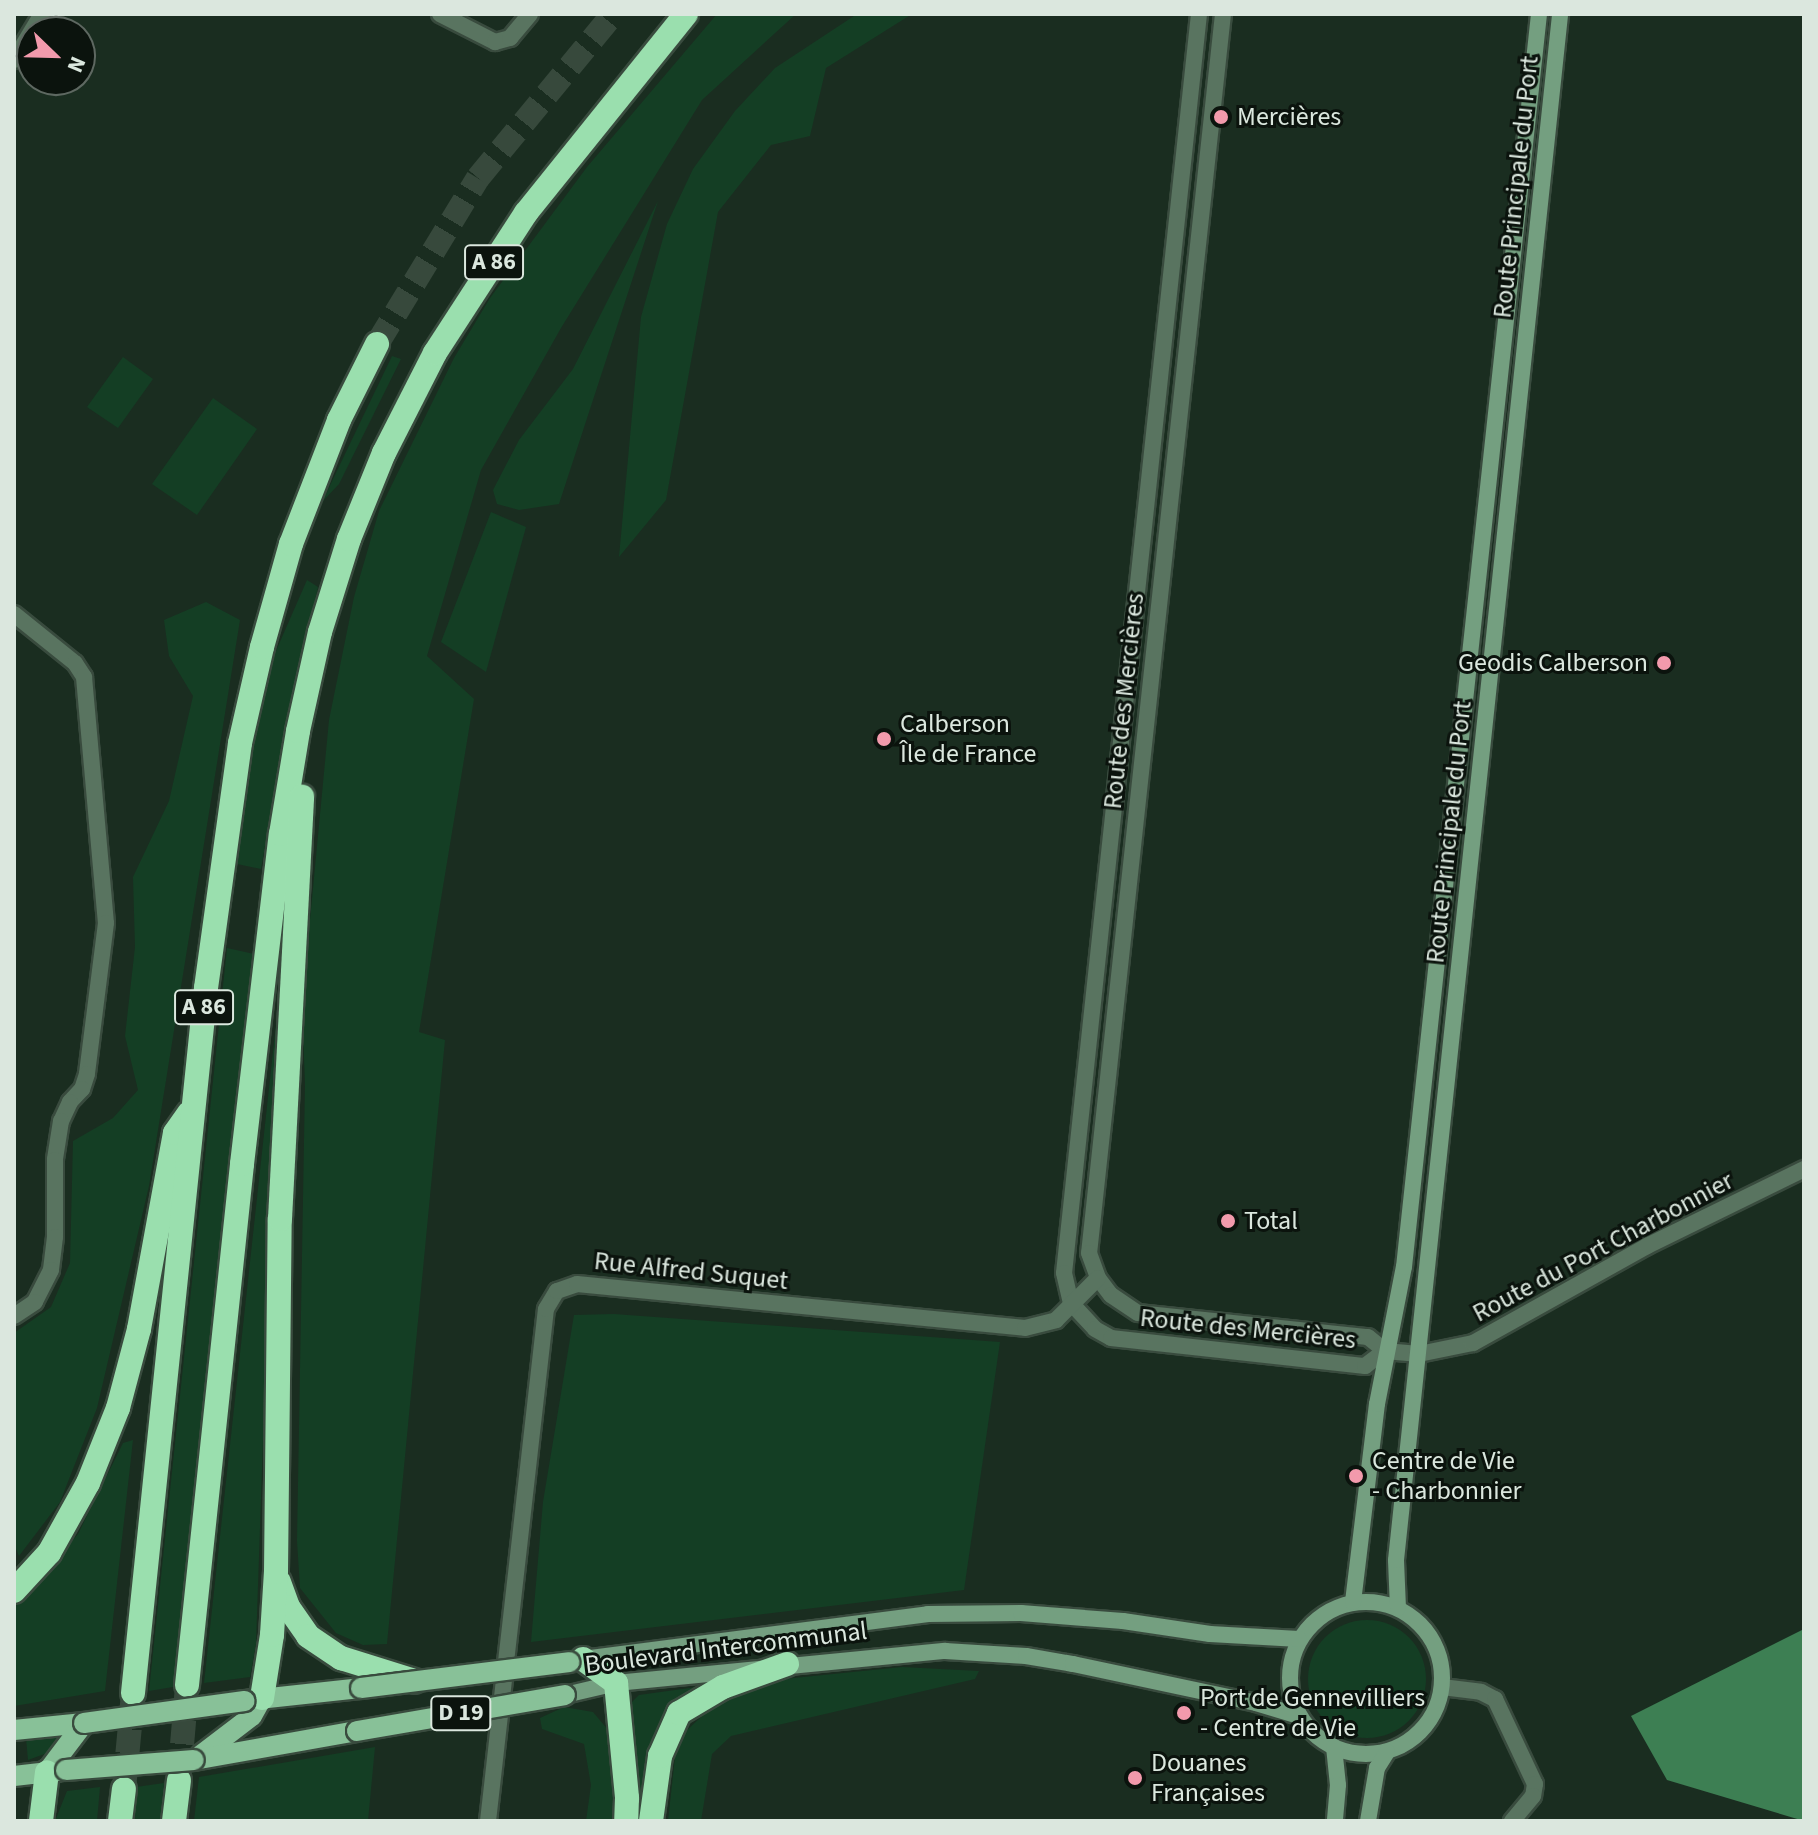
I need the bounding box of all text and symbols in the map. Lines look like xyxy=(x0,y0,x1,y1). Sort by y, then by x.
north arrow xyxy=(16,16,96,96)
text: N xyxy=(59,52,94,78)
street label: Route Principale du Port xyxy=(1487,54,1545,320)
place label: Mercières xyxy=(1237,101,1341,133)
marker: Mercières xyxy=(1212,108,1230,126)
road number: A 86 xyxy=(464,242,524,282)
street label: Route des Mercières xyxy=(1097,591,1151,811)
place label: Geodis Calberson xyxy=(1458,647,1648,679)
marker: Geodis Calberson xyxy=(1655,654,1673,672)
street label: Route Principale du Port xyxy=(1420,699,1478,965)
place label: Calberson Île de France xyxy=(900,708,1036,770)
marker: Calberson Île de France xyxy=(875,730,893,748)
road number: A 86 xyxy=(174,987,234,1027)
street label: Route du Port Charbonnier xyxy=(1467,1165,1739,1329)
place label: Total xyxy=(1244,1205,1298,1237)
marker: Total xyxy=(1219,1212,1237,1230)
street label: Rue Alfred Suquet xyxy=(593,1245,789,1297)
street label: Route des Mercières xyxy=(1138,1302,1358,1356)
place label: Centre de Vie - Charbonnier xyxy=(1372,1445,1522,1506)
marker: Centre de Vie - Charbonnier xyxy=(1347,1467,1365,1485)
street label: Boulevard Intercommunal xyxy=(583,1615,869,1681)
place label: Port de Gennevilliers - Centre de Vie xyxy=(1200,1682,1425,1744)
road number: D 19 xyxy=(429,1693,493,1733)
marker: Port de Gennevilliers - Centre de Vie xyxy=(1175,1704,1193,1722)
place label: Douanes Françaises xyxy=(1151,1747,1265,1808)
marker: Douanes Françaises xyxy=(1126,1769,1144,1787)

